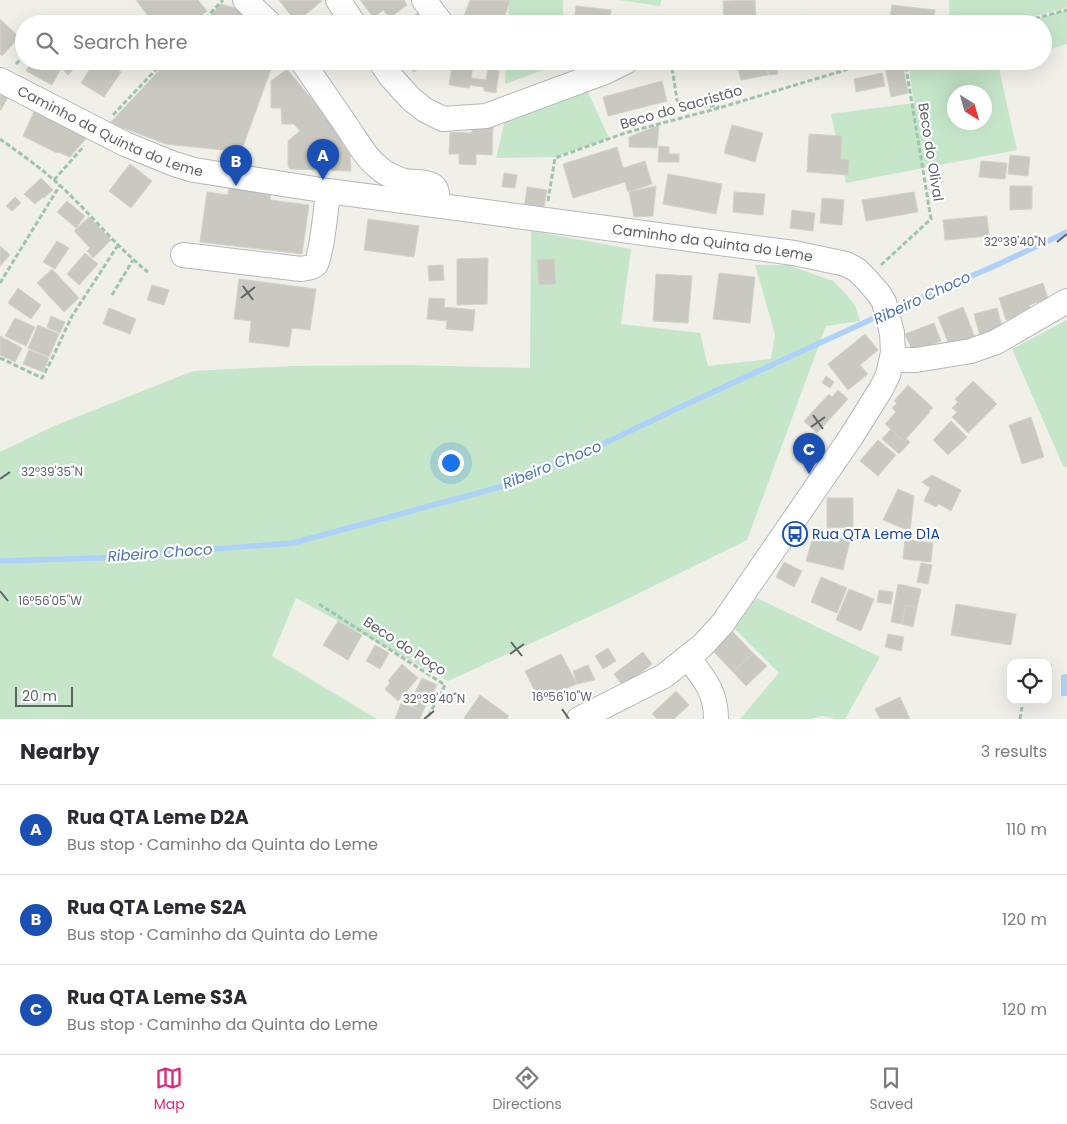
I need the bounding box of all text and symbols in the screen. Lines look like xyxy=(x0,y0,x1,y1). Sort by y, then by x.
search box xyxy=(15,15,1052,70)
icon: search xyxy=(33,29,61,57)
text: Search here xyxy=(73,29,187,56)
street label: Beco do Sacristão xyxy=(618,80,744,134)
street label: Caminho da Quinta do Leme xyxy=(14,81,205,181)
north arrow xyxy=(947,85,992,130)
street label: Beco do Olival xyxy=(913,101,949,203)
pin: A xyxy=(307,139,339,180)
pin: B xyxy=(220,145,252,186)
street label: Caminho da Quinta do Leme xyxy=(611,219,815,267)
text: 32°39'40"N xyxy=(984,233,1046,250)
water label: Ribeiro Choco xyxy=(870,266,974,329)
pin: C xyxy=(793,433,825,474)
water label: Ribeiro Choco xyxy=(499,435,604,494)
your location xyxy=(438,450,464,476)
text: 32°39'35"N xyxy=(21,463,83,480)
bus stop icon: Rua QTA Leme D1A xyxy=(782,521,808,547)
place label: Rua QTA Leme D1A xyxy=(812,524,940,544)
water label: Ribeiro Choco xyxy=(107,538,213,567)
text: 16°56'05"W xyxy=(18,592,82,609)
street label: Beco do Poço xyxy=(360,612,450,680)
map controls xyxy=(1007,659,1052,704)
button: locate xyxy=(1007,659,1052,704)
scale bar xyxy=(15,684,72,707)
text: 20 m xyxy=(22,686,57,706)
text: 16°56'10"W xyxy=(532,688,592,705)
text: 32°39'40"N xyxy=(403,690,465,707)
text: Nearby xyxy=(20,737,100,766)
text: 3 results xyxy=(981,740,1047,763)
text: Rua QTA Leme D2A xyxy=(67,804,249,831)
text: A xyxy=(30,818,42,841)
text: 110 m xyxy=(1006,818,1047,841)
text: Bus stop · Caminho da Quinta do Leme xyxy=(67,833,378,856)
text: Rua QTA Leme S2A xyxy=(67,894,247,921)
text: B xyxy=(31,908,41,931)
text: 120 m xyxy=(1002,908,1047,931)
text: Bus stop · Caminho da Quinta do Leme xyxy=(67,923,378,946)
text: Rua QTA Leme S3A xyxy=(67,984,247,1011)
text: C xyxy=(30,998,42,1021)
text: 120 m xyxy=(1002,998,1047,1021)
text: Bus stop · Caminho da Quinta do Leme xyxy=(67,1013,378,1036)
tab: Map xyxy=(154,1064,185,1115)
tab: Directions xyxy=(492,1064,562,1115)
tab: Saved xyxy=(869,1064,913,1115)

